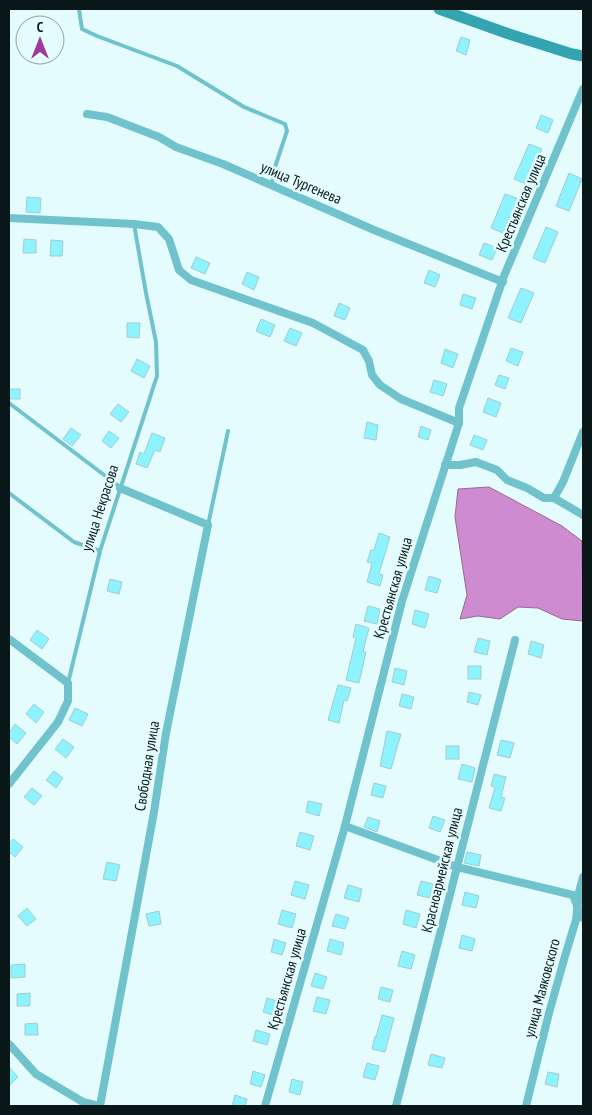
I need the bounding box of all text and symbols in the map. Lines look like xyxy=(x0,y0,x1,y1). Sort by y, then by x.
north arrow xyxy=(15,15,65,65)
text: С xyxy=(37,18,44,36)
street label: Крестьянская улица xyxy=(491,151,550,255)
street label: улица Тургенева xyxy=(258,157,345,208)
street label: улица Некрасова xyxy=(77,462,122,554)
street label: Крестьянская улица xyxy=(369,535,416,641)
street label: Свободная улица xyxy=(130,719,163,812)
street label: Красноармейская улица xyxy=(417,805,466,934)
street label: Крестьянская улица xyxy=(263,926,310,1032)
street label: улица Маяковского xyxy=(519,936,564,1039)

